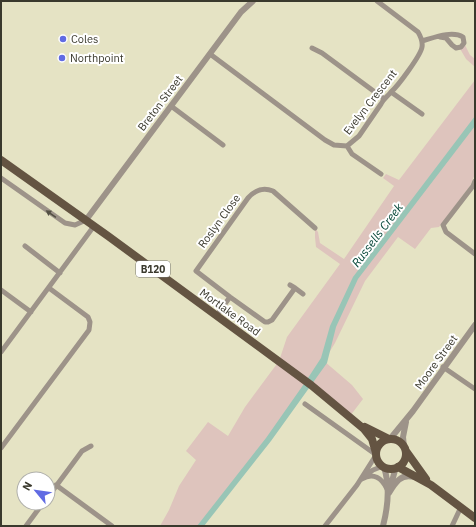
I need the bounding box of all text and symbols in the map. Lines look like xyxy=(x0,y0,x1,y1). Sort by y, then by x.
place label: Coles xyxy=(71,32,98,46)
marker: Coles xyxy=(58,34,68,44)
place label: Northpoint xyxy=(70,51,124,65)
marker: Northpoint xyxy=(57,53,67,63)
street label: Evelyn Crescent xyxy=(340,67,400,137)
street label: Breton Street xyxy=(134,72,186,134)
street label: Roslyn Close xyxy=(195,191,243,251)
water label: Russells Creek xyxy=(348,199,406,270)
one-way arrow xyxy=(46,210,57,218)
road number: B120 xyxy=(136,261,170,277)
street label: Mortlake Road xyxy=(197,285,263,339)
street label: Moore Street xyxy=(412,332,461,392)
north arrow xyxy=(16,471,56,511)
text: N xyxy=(19,479,35,493)

